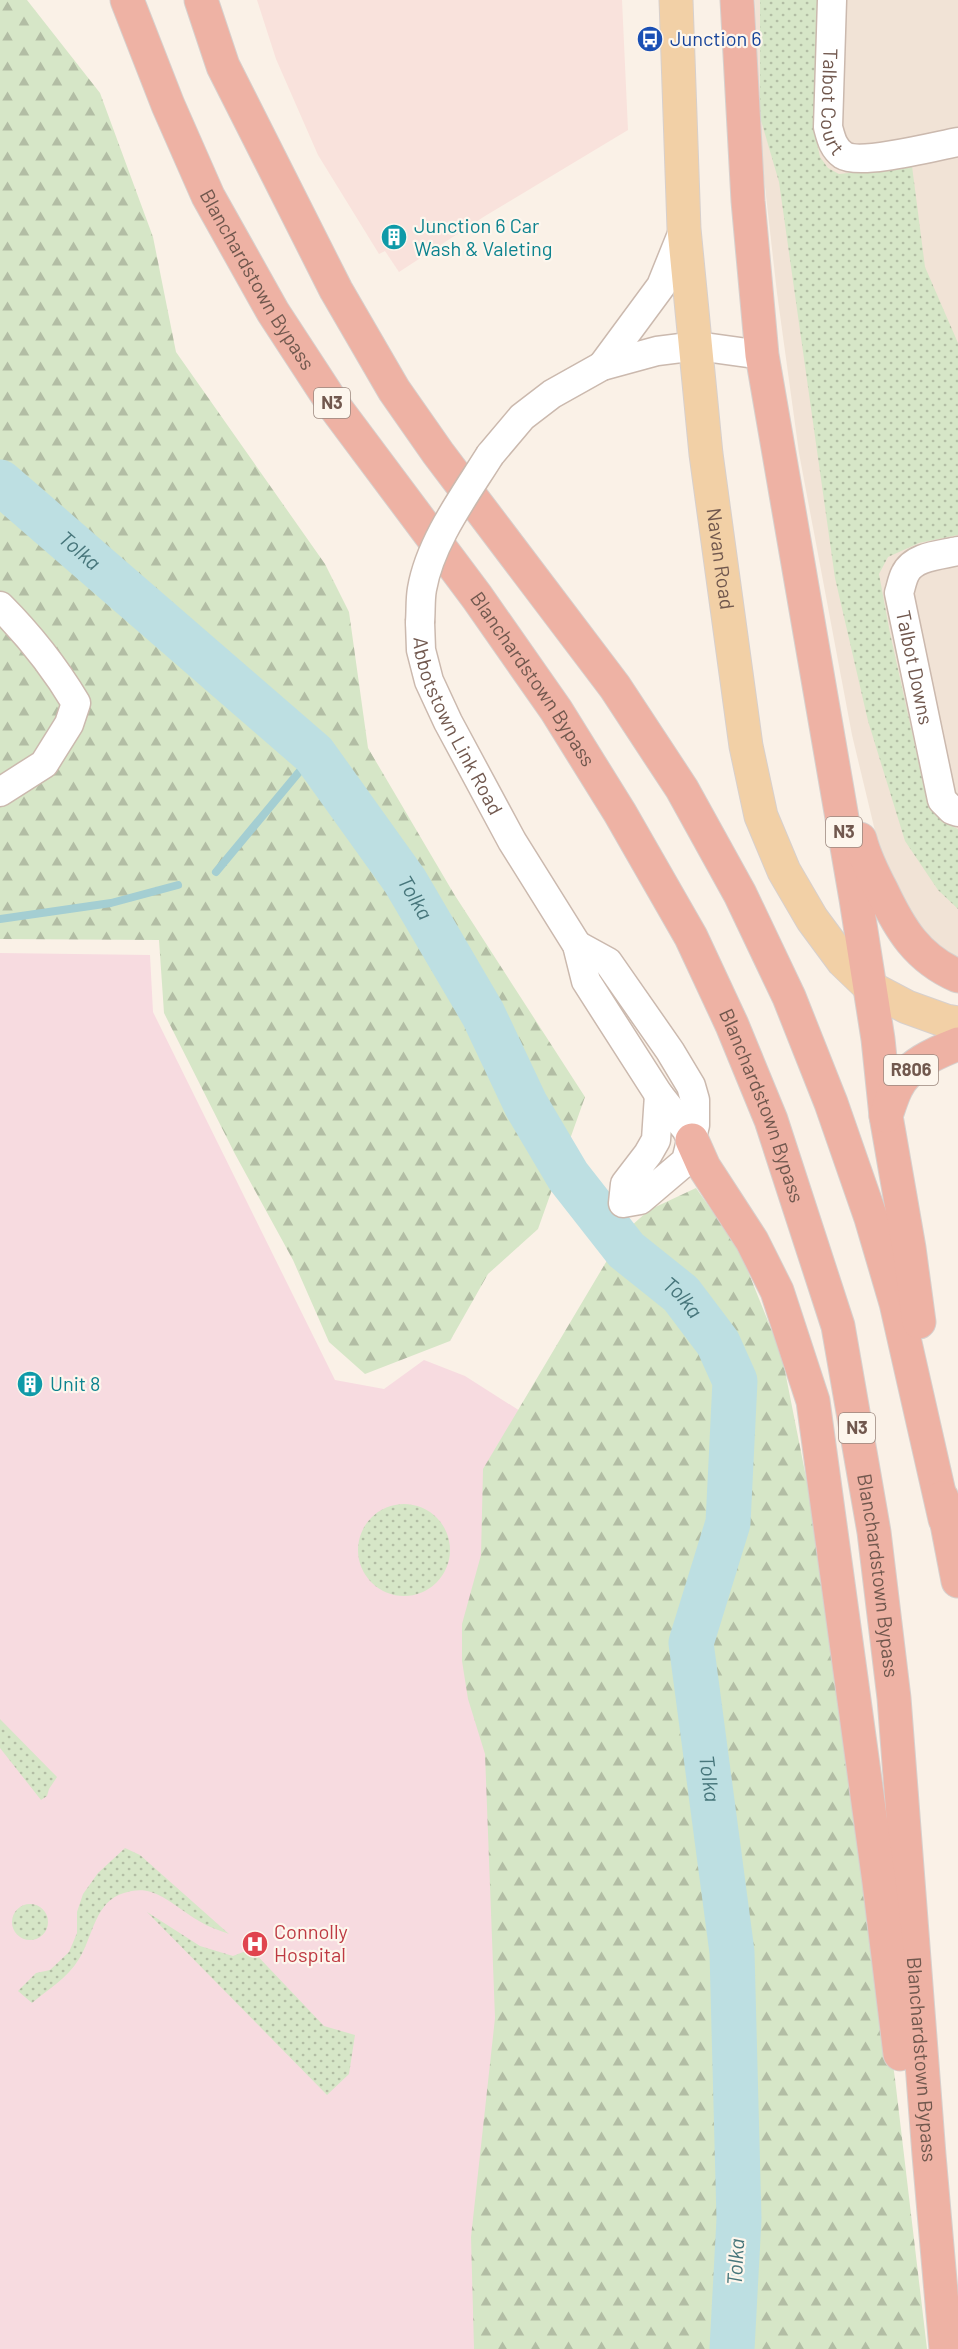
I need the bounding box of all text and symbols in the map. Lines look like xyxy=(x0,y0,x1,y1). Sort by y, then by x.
bus stop icon: Junction 6 xyxy=(635,24,665,54)
place label: Junction 6 xyxy=(670,26,762,50)
street label: Talbot Court xyxy=(817,48,850,160)
street label: Blanchardstown Bypass xyxy=(195,184,320,374)
place label: Junction 6 Car Wash & Valeting xyxy=(414,213,552,260)
building icon: Junction 6 Car Wash & Valeting xyxy=(379,222,409,252)
road number: N3 xyxy=(314,388,350,418)
street label: Navan Road xyxy=(703,506,740,611)
water label: Tolka xyxy=(54,525,106,574)
street label: Blanchardstown Bypass xyxy=(466,587,601,770)
street label: Talbot Downs xyxy=(892,608,939,727)
street label: Abbotstown Link Road xyxy=(410,637,509,818)
road number: N3 xyxy=(826,817,862,847)
water label: Tolka xyxy=(393,870,439,924)
street label: Blanchardstown Bypass xyxy=(715,1004,810,1205)
road number: R806 xyxy=(884,1055,938,1085)
water label: Tolka xyxy=(659,1271,708,1322)
building icon: Unit 8 xyxy=(15,1369,45,1399)
place label: Unit 8 xyxy=(50,1371,101,1395)
road number: N3 xyxy=(839,1413,875,1443)
street label: Blanchardstown Bypass xyxy=(853,1471,904,1679)
water label: Tolka xyxy=(695,1753,726,1803)
place label: Connolly Hospital xyxy=(274,1919,348,1966)
hospital icon: Connolly Hospital xyxy=(240,1929,270,1959)
street label: Blanchardstown Bypass xyxy=(903,1956,943,2163)
water label: Tolka xyxy=(721,2238,748,2286)

